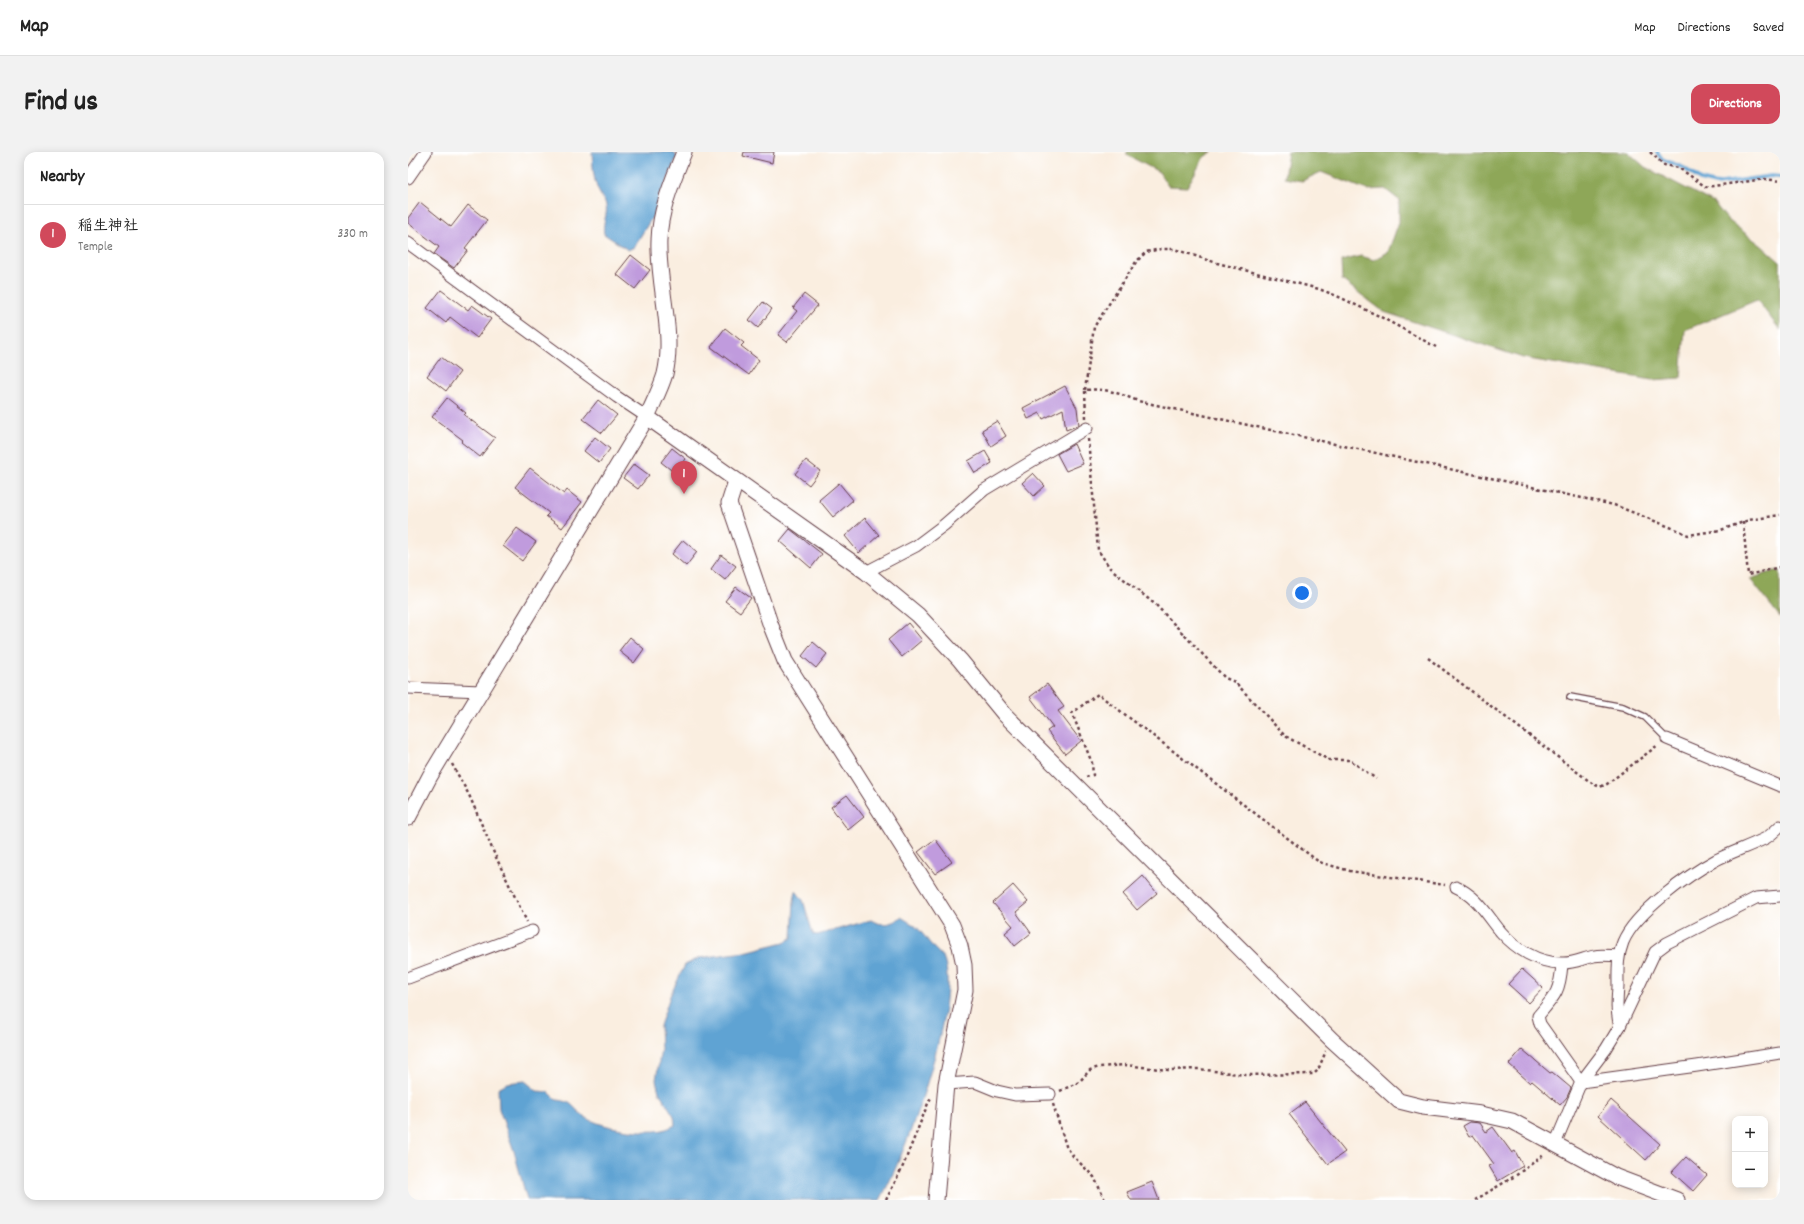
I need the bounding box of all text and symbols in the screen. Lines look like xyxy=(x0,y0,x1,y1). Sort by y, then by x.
text: Map xyxy=(20,14,49,41)
text: Map xyxy=(1634,18,1656,38)
text: Directions xyxy=(1678,18,1731,38)
text: Saved xyxy=(1753,18,1784,38)
text: Find us xyxy=(24,84,98,124)
button: Directions xyxy=(1691,84,1780,124)
text: Nearby xyxy=(40,166,84,190)
text: 稲生神社 xyxy=(78,216,138,238)
text: 1 xyxy=(52,225,54,244)
text: 330 m xyxy=(337,225,368,244)
text: Temple xyxy=(78,238,113,257)
pin: 1 xyxy=(671,461,697,494)
your location xyxy=(1292,583,1312,603)
map controls xyxy=(1732,1116,1768,1188)
button: + xyxy=(1732,1116,1768,1152)
button: − xyxy=(1732,1152,1768,1188)

